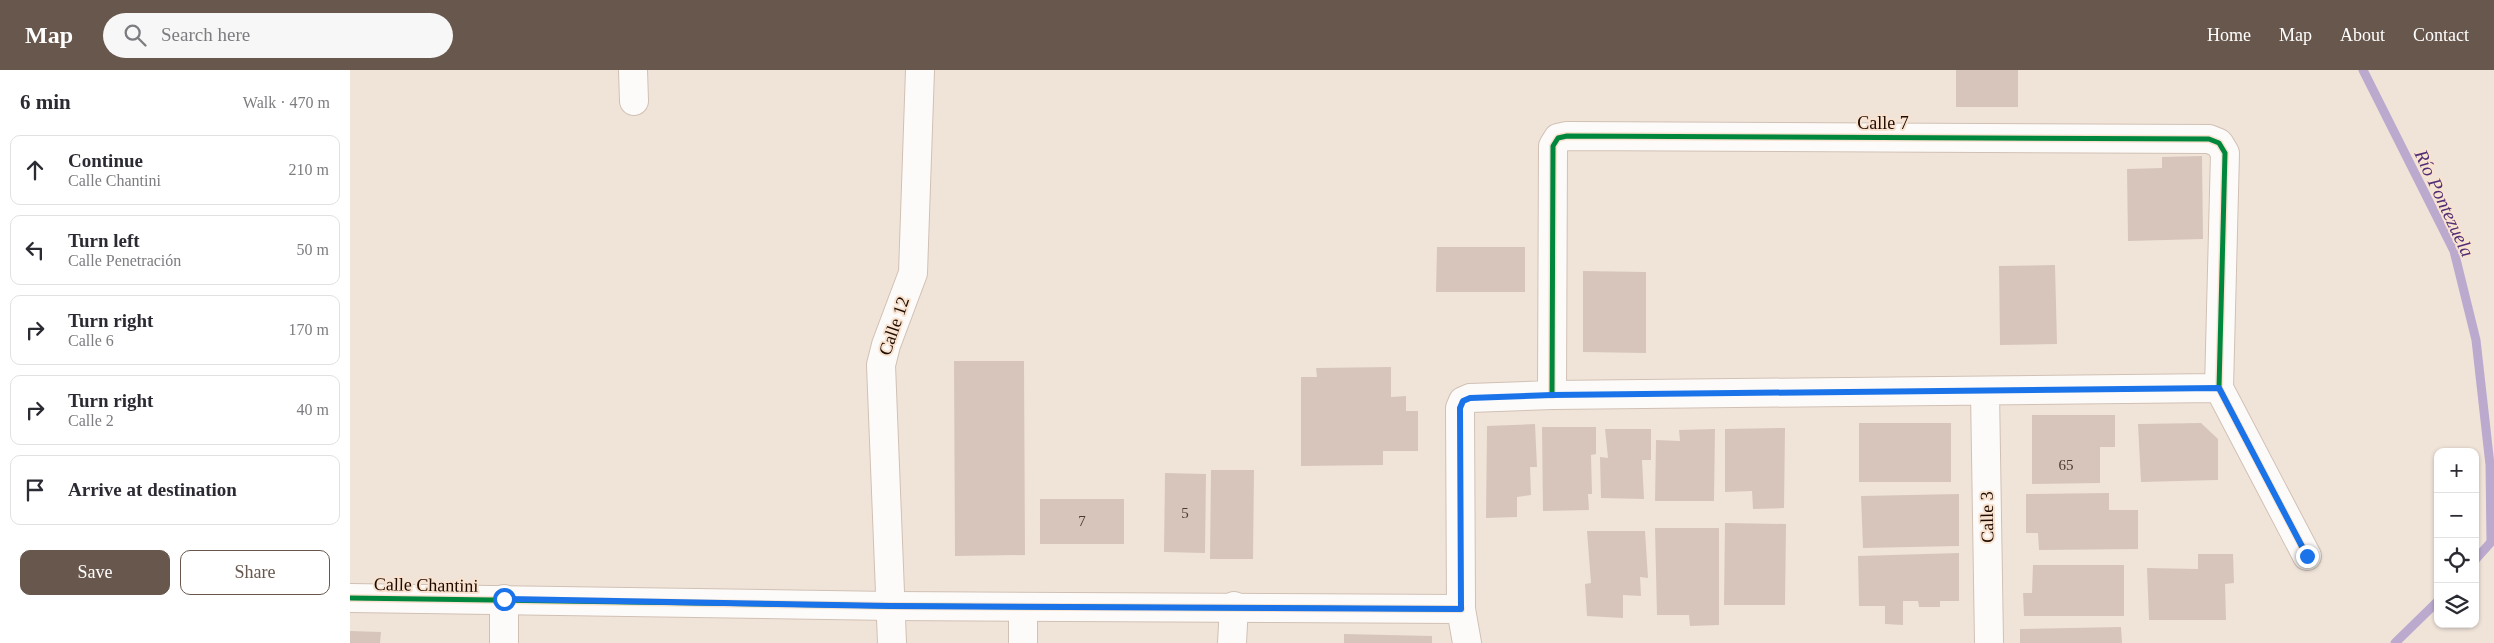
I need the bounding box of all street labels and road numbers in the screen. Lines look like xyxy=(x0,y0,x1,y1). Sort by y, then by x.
street label: Calle 7 xyxy=(1857,113,1909,133)
street label: Calle 12 xyxy=(875,294,913,358)
street label: Calle 3 xyxy=(1977,491,1997,543)
street label: Calle Chantini xyxy=(374,574,478,596)

